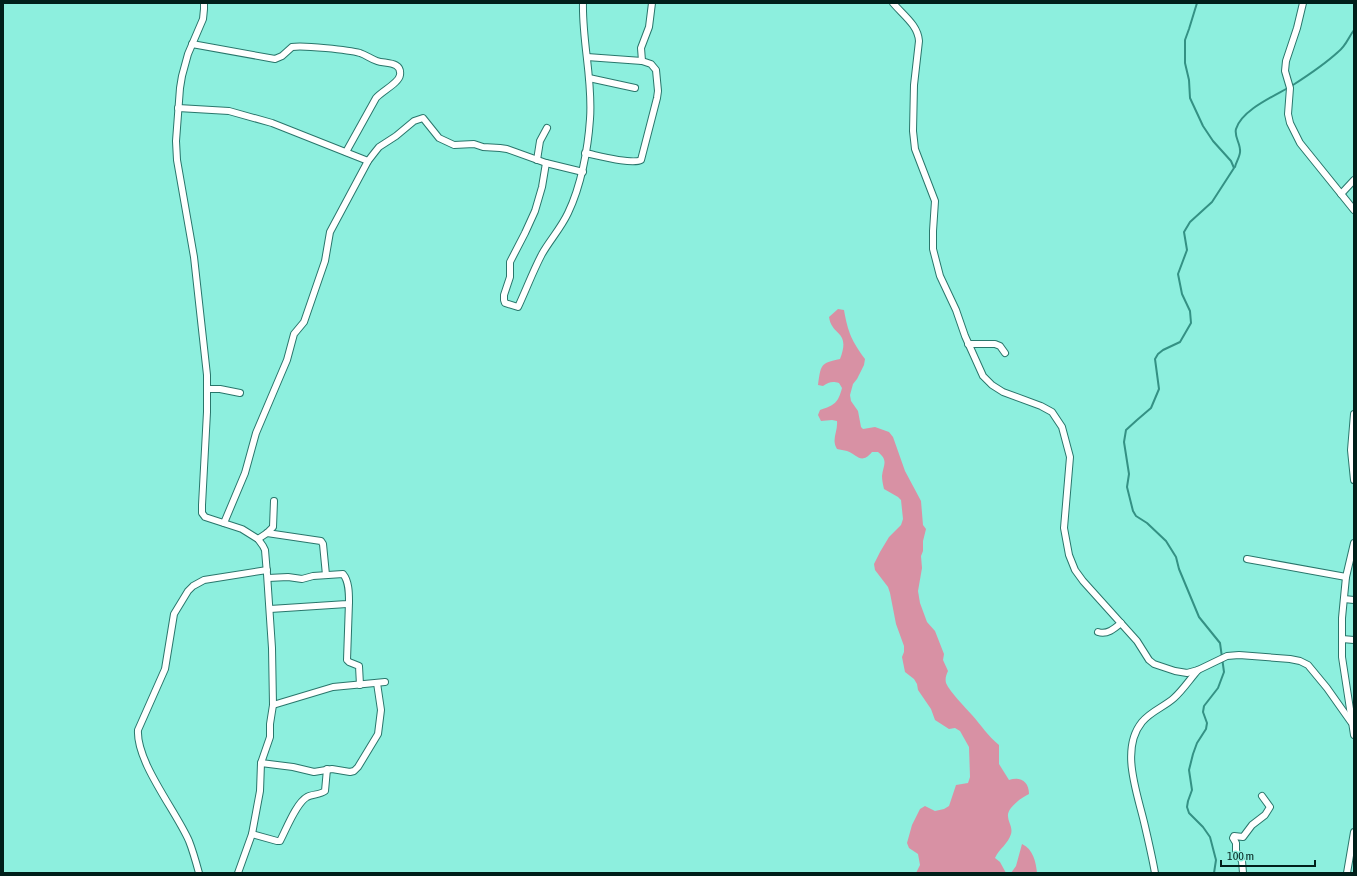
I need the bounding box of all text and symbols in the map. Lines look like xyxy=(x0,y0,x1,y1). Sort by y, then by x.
scale bar xyxy=(1221,842,1315,868)
text: 100 m xyxy=(1227,849,1254,863)

